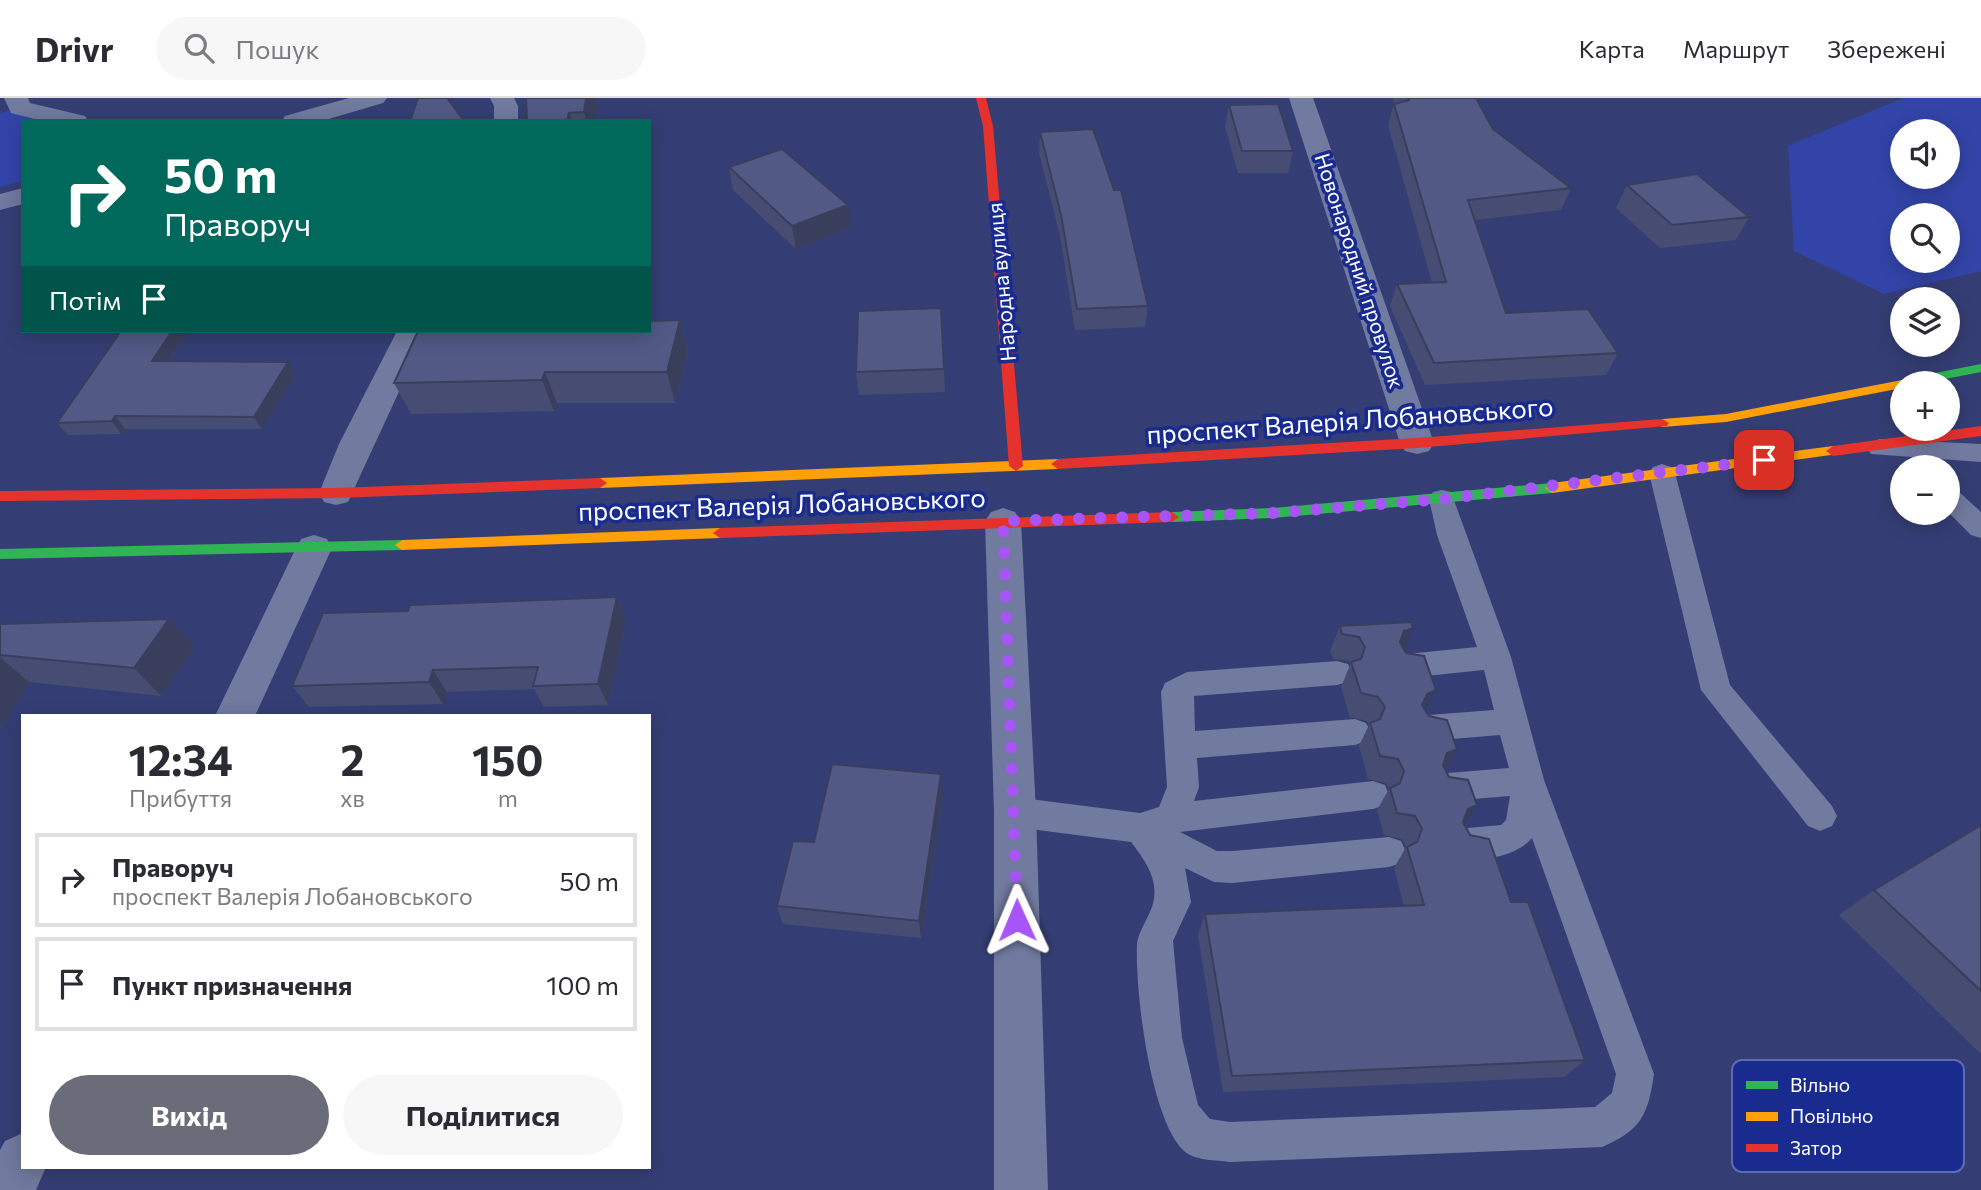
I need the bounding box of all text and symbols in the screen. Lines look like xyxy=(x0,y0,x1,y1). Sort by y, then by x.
search box xyxy=(156,17,646,80)
text: Drivr xyxy=(35,28,114,69)
icon: search xyxy=(180,29,218,67)
text: Пошук xyxy=(236,33,319,64)
text: Карта xyxy=(1579,34,1645,63)
text: Маршрут xyxy=(1683,34,1789,63)
text: Збережені xyxy=(1827,34,1946,63)
map controls xyxy=(1890,119,1960,525)
button: sound xyxy=(1890,119,1960,189)
text: 50 m xyxy=(164,143,277,203)
icon: right xyxy=(49,147,140,238)
street label: Новонародний провулок xyxy=(1311,150,1410,391)
street label: Народна вулиця xyxy=(981,202,1020,362)
text: Праворуч xyxy=(164,203,311,243)
button: search xyxy=(1890,203,1960,273)
icon: arrive xyxy=(135,280,173,318)
text: Потім xyxy=(49,284,121,315)
button: layers xyxy=(1890,287,1960,357)
button: + xyxy=(1890,371,1960,441)
street label: проспект Валерія Лобановського xyxy=(1145,390,1554,449)
pin xyxy=(1734,430,1794,490)
icon: arrive xyxy=(1745,441,1783,479)
button: − xyxy=(1890,455,1960,525)
street label: проспект Валерія Лобановського xyxy=(578,481,986,526)
text: 12:34 xyxy=(128,733,233,785)
text: 2 xyxy=(340,733,364,785)
text: 150 xyxy=(472,733,544,785)
text: Прибуття xyxy=(129,784,232,812)
text: хв xyxy=(340,784,365,812)
text: m xyxy=(498,784,518,812)
text: Праворуч xyxy=(112,851,234,882)
icon: right xyxy=(53,861,91,899)
text: 50 m xyxy=(559,865,619,896)
text: проспект Валерія Лобановського xyxy=(112,882,473,910)
position arrow xyxy=(980,883,1054,957)
icon: arrive xyxy=(53,965,91,1003)
text: Пункт призначення xyxy=(112,969,352,1000)
text: 100 m xyxy=(546,969,619,1000)
legend xyxy=(1732,1060,1964,1172)
text: Вільно xyxy=(1790,1073,1850,1096)
button: Вихід xyxy=(49,1075,329,1155)
button: Поділитися xyxy=(343,1075,623,1155)
text: Повільно xyxy=(1790,1104,1873,1127)
text: Затор xyxy=(1790,1136,1842,1159)

